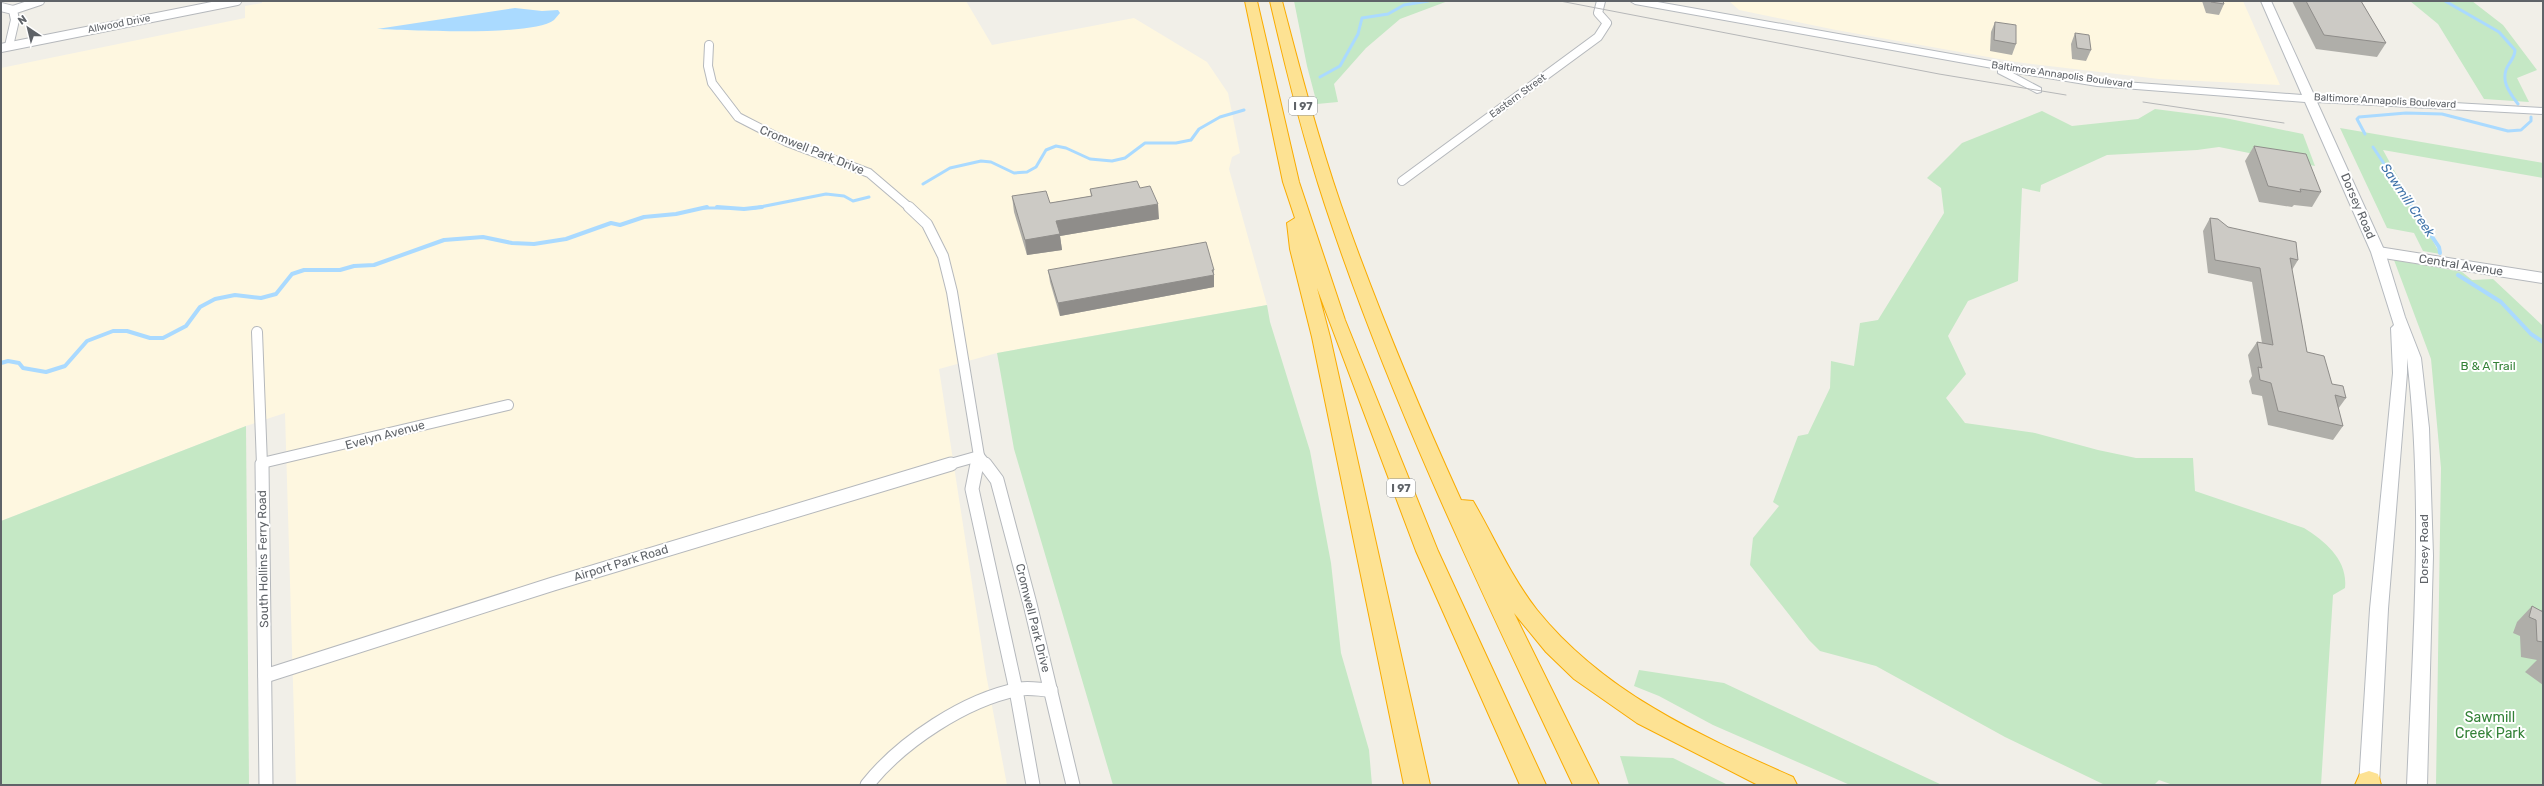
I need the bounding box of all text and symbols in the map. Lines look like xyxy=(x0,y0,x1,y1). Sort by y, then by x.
north arrow xyxy=(8,8,48,48)
street label: Allwood Drive xyxy=(87,12,152,36)
text: N xyxy=(16,13,30,28)
street label: Baltimore Annapolis Boulevard xyxy=(1991,59,2133,91)
street label: Eastern Street xyxy=(1487,71,1549,121)
street label: Baltimore Annapolis Boulevard xyxy=(2314,91,2456,111)
road number: I 97 xyxy=(1289,97,1317,115)
street label: Cromwell Park Drive xyxy=(758,123,867,177)
water label: Sawmill Creek xyxy=(2378,161,2438,240)
street label: Dorsey Road xyxy=(2338,171,2378,241)
street label: Central Avenue xyxy=(2418,251,2504,279)
park label: B & A Trail xyxy=(2460,359,2516,373)
street label: Evelyn Avenue xyxy=(344,418,427,452)
road number: I 97 xyxy=(1387,479,1415,497)
street label: South Hollins Ferry Road xyxy=(255,490,271,628)
street label: Dorsey Road xyxy=(2417,514,2431,584)
street label: Airport Park Road xyxy=(572,542,670,584)
street label: Cromwell Park Drive xyxy=(1013,562,1053,674)
park label: Sawmill Creek Park xyxy=(2455,709,2526,742)

